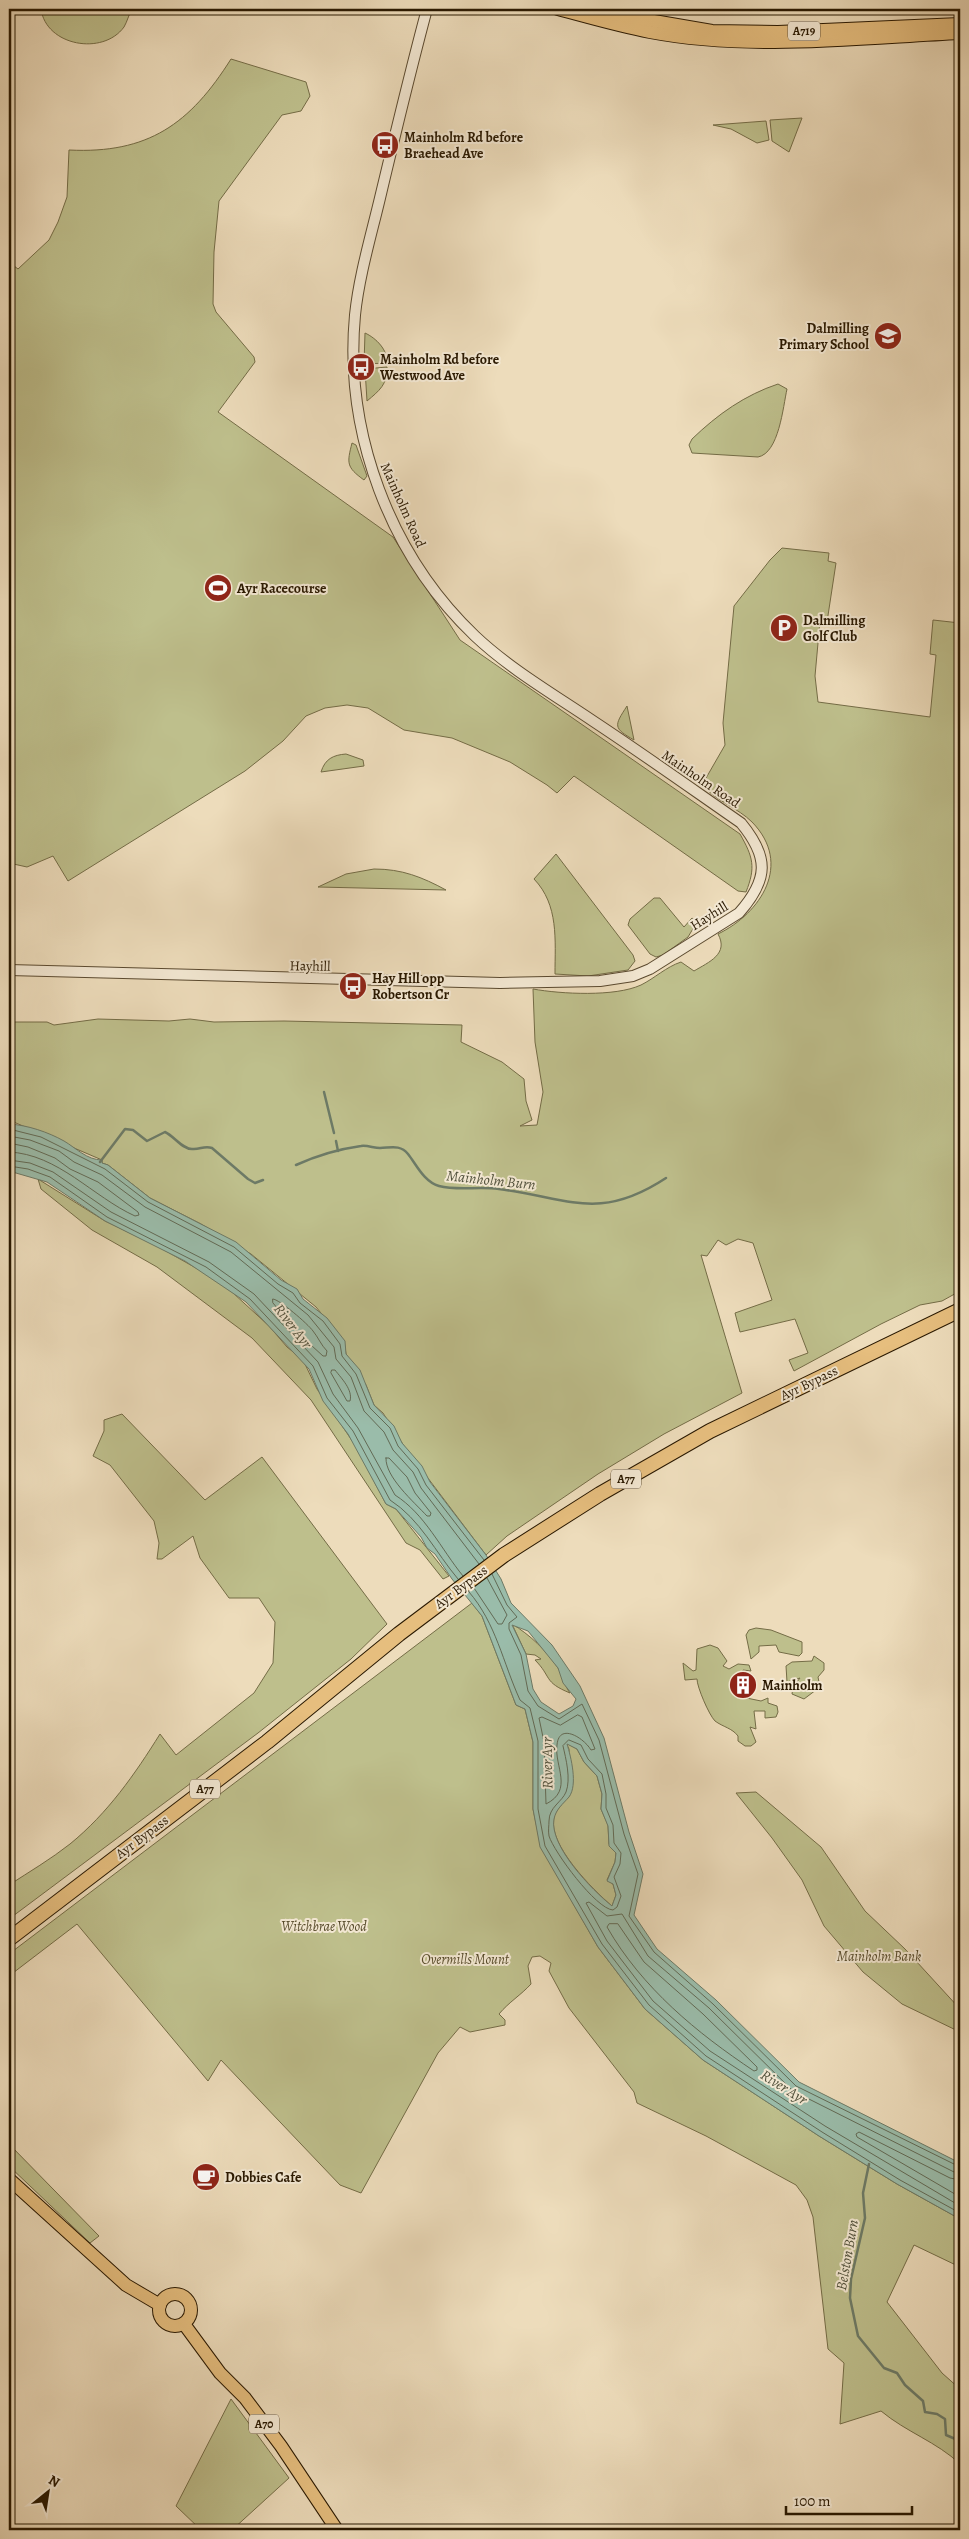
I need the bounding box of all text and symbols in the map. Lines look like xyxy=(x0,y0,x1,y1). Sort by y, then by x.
road number: A719 xyxy=(788,22,820,40)
place label: Mainholm Rd before Braehead Ave xyxy=(404,128,524,163)
bus stop icon: Mainholm Rd before Braehead Ave xyxy=(370,130,400,160)
place label: Dalmilling Primary School xyxy=(779,319,870,354)
school or university icon: Dalmilling Primary School xyxy=(873,321,903,351)
place label: Mainholm Rd before Westwood Ave xyxy=(379,350,500,385)
bus stop icon: Mainholm Rd before Westwood Ave xyxy=(346,352,376,382)
street label: Mainholm Road xyxy=(376,459,430,551)
sports icon: Ayr Racecourse xyxy=(203,573,233,603)
place label: Ayr Racecourse xyxy=(236,579,327,598)
place label: Dalmilling Golf Club xyxy=(803,611,866,646)
parking icon: Dalmilling Golf Club xyxy=(769,613,799,643)
street label: Mainholm Road xyxy=(658,746,745,813)
street label: Hayhill xyxy=(687,897,732,935)
street label: Hayhill xyxy=(289,956,331,976)
place label: Hay Hill opp Robertson Cr xyxy=(372,969,449,1004)
bus stop icon: Hay Hill opp Robertson Cr xyxy=(338,971,368,1001)
water label: Mainholm Burn xyxy=(445,1165,537,1195)
water label: River Ayr xyxy=(269,1300,317,1353)
street label: Ayr Bypass xyxy=(776,1361,841,1406)
road number: A77 xyxy=(611,1470,641,1488)
street label: Ayr Bypass xyxy=(430,1561,491,1614)
building icon: Mainholm xyxy=(728,1670,758,1700)
place label: Mainholm xyxy=(762,1676,823,1695)
water label: River Ayr xyxy=(537,1736,557,1789)
road number: A77 xyxy=(190,1780,220,1798)
street label: Ayr Bypass xyxy=(111,1811,172,1864)
park label: Witchbrae Wood xyxy=(281,1917,367,1936)
park label: Mainholm Bank xyxy=(837,1947,921,1966)
park label: Overmills Mount xyxy=(421,1950,510,1969)
water label: River Ayr xyxy=(757,2065,812,2110)
cafe icon: Dobbies Cafe xyxy=(191,2162,221,2192)
place label: Dobbies Cafe xyxy=(225,2168,302,2187)
water label: Belston Burn xyxy=(831,2218,863,2292)
road number: A70 xyxy=(249,2414,279,2434)
north arrow xyxy=(22,2466,72,2516)
text: N xyxy=(45,2470,63,2492)
scale bar xyxy=(786,2484,913,2516)
text: 100 m xyxy=(794,2491,831,2511)

